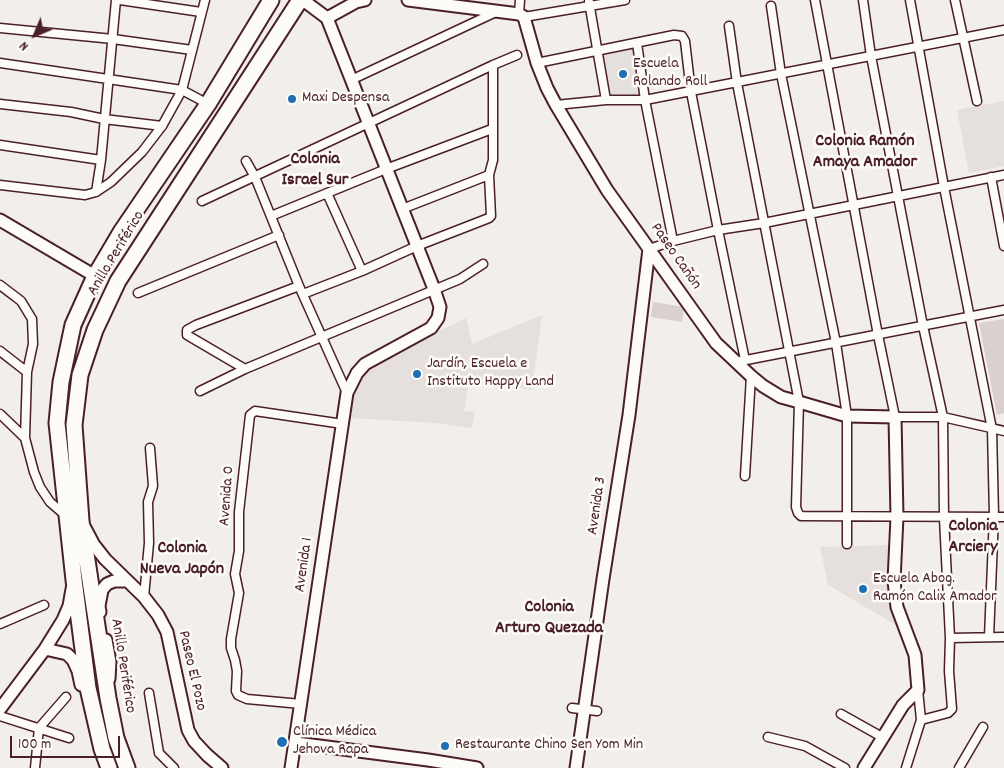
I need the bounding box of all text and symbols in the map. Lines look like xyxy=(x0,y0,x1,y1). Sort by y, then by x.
north arrow xyxy=(10,10,60,60)
text: N xyxy=(15,36,34,55)
place label: Escuela Rolando Roll xyxy=(633,55,707,93)
marker: Escuela Rolando Roll xyxy=(617,68,629,80)
place label: Maxi Despensa xyxy=(302,89,389,109)
marker: Maxi Despensa xyxy=(286,93,298,105)
district label: Colonia Ramón Amaya Amador xyxy=(813,132,917,174)
district label: Colonia Israel Sur xyxy=(282,150,348,192)
street label: Anillo Periférico xyxy=(84,208,150,300)
street label: Paseo Cañón xyxy=(645,220,705,294)
place label: Jardín, Escuela e Instituto Happy Land xyxy=(427,355,554,393)
marker: Jardín, Escuela e Instituto Happy Land xyxy=(411,368,423,380)
street label: Avenida 0 xyxy=(216,465,240,527)
street label: Avenida 3 xyxy=(584,476,612,536)
district label: Colonia Arciery xyxy=(948,517,998,560)
street label: Avenida 1 xyxy=(292,536,318,594)
district label: Colonia Nueva Japón xyxy=(140,539,224,582)
place label: Escuela Abog. Ramón Calix Amador xyxy=(873,570,997,608)
marker: Escuela Abog. Ramón Calix Amador xyxy=(857,583,869,595)
district label: Colonia Arturo Quezada xyxy=(495,598,603,640)
street label: Anillo Periférico xyxy=(105,617,139,715)
street label: Paseo El Pozo xyxy=(172,629,210,713)
place label: Clínica Médica Jehova Rapa xyxy=(293,723,376,761)
scale bar xyxy=(12,726,122,758)
text: 100 m xyxy=(18,734,51,756)
marker: Clínica Médica Jehova Rapa xyxy=(275,735,289,749)
place label: Restaurante Chino Sen Yom Min xyxy=(455,736,643,756)
marker: Restaurante Chino Sen Yom Min xyxy=(439,740,451,752)

